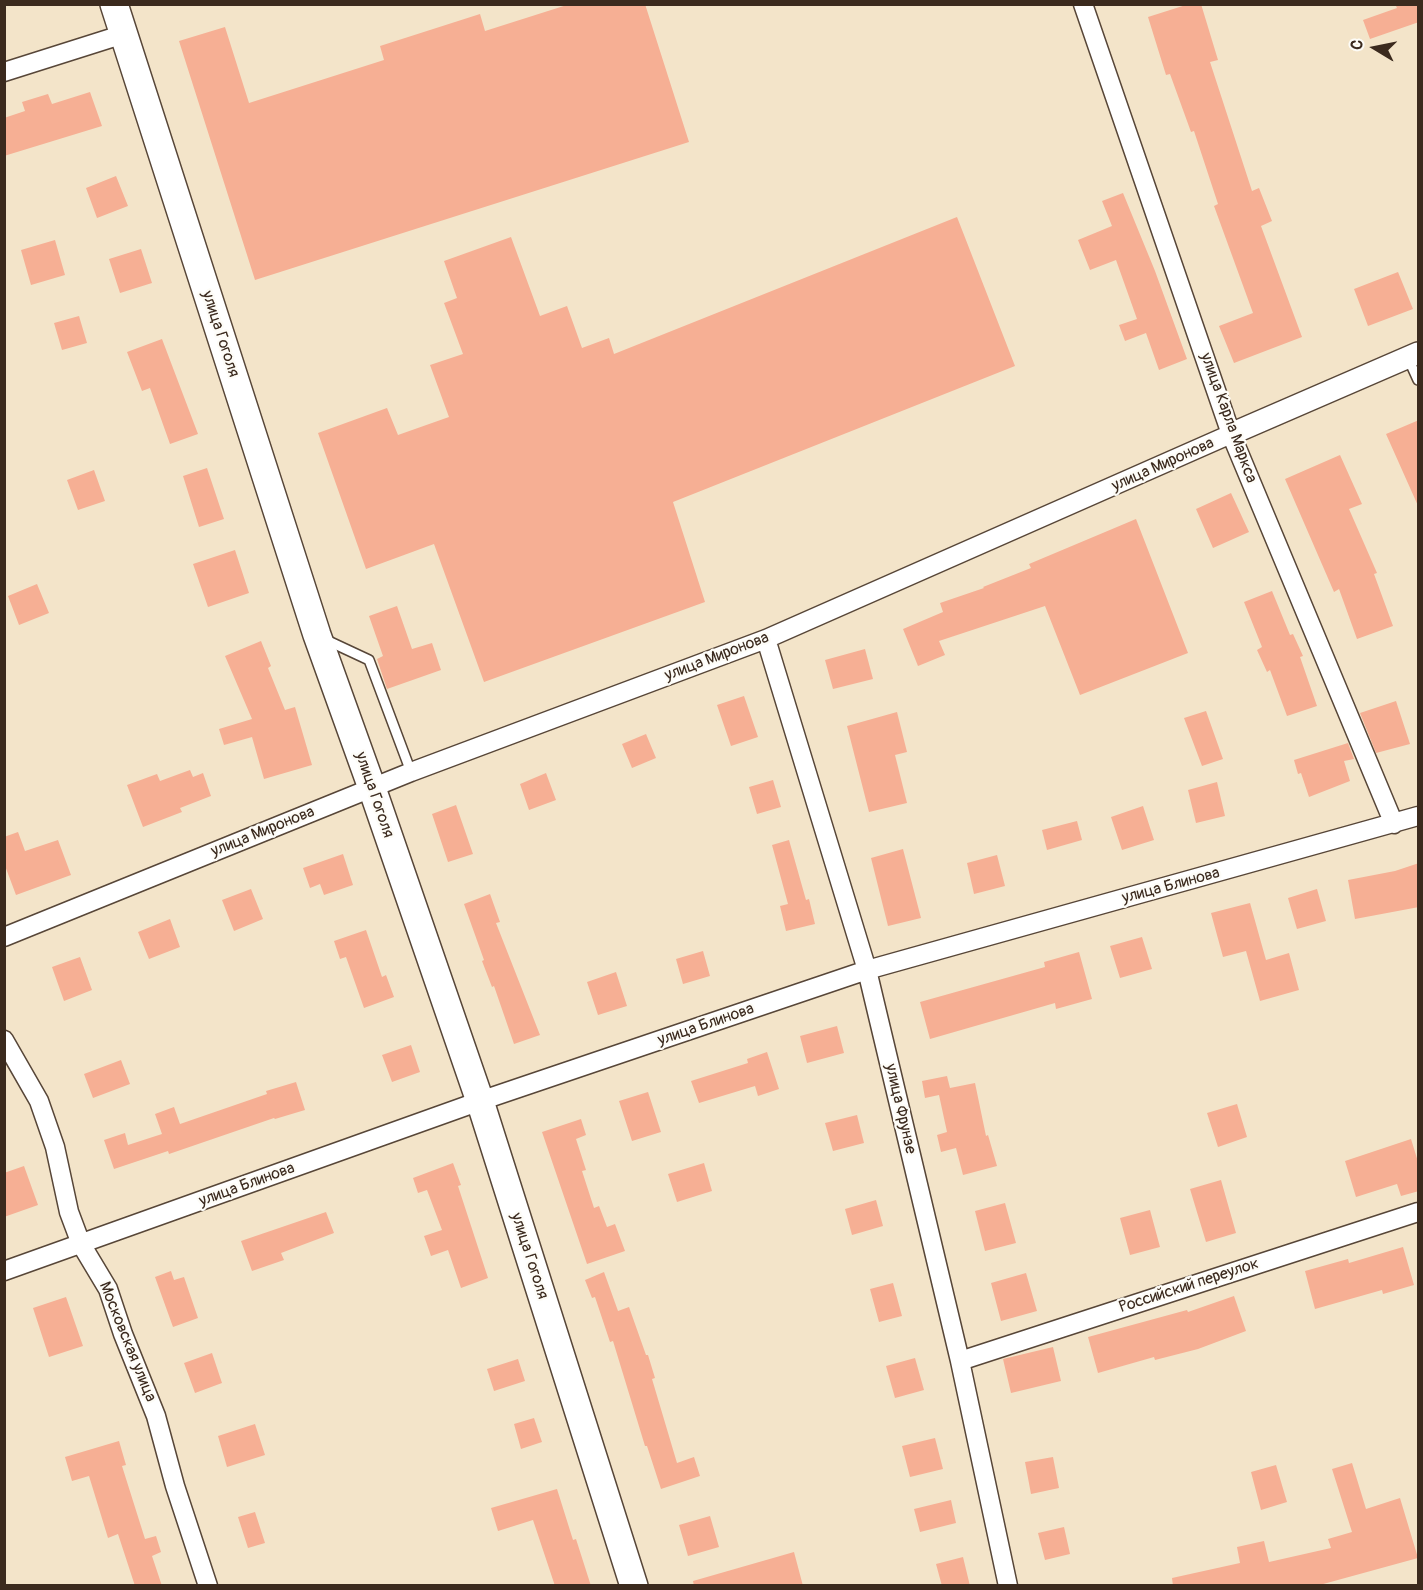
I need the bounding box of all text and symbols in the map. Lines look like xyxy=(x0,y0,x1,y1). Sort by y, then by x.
north arrow xyxy=(1345,18,1405,78)
text: С xyxy=(1347,38,1368,51)
street label: улица Гоголя xyxy=(197,288,243,380)
street label: улица Карла Маркса xyxy=(1196,350,1260,486)
street label: улица Миронова xyxy=(1109,434,1217,496)
street label: улица Миронова xyxy=(662,628,772,686)
street label: улица Гоголя xyxy=(350,750,398,840)
street label: улица Миронова xyxy=(208,802,318,862)
street label: улица Блинова xyxy=(1120,864,1222,908)
street label: улица Блинова xyxy=(655,1000,757,1050)
street label: улица Фрунзе xyxy=(880,1062,920,1156)
street label: улица Блинова xyxy=(197,1159,297,1211)
street label: улица Гоголя xyxy=(506,1210,552,1302)
street label: Российский переулок xyxy=(1117,1254,1261,1318)
street label: Московская улица xyxy=(94,1279,160,1405)

